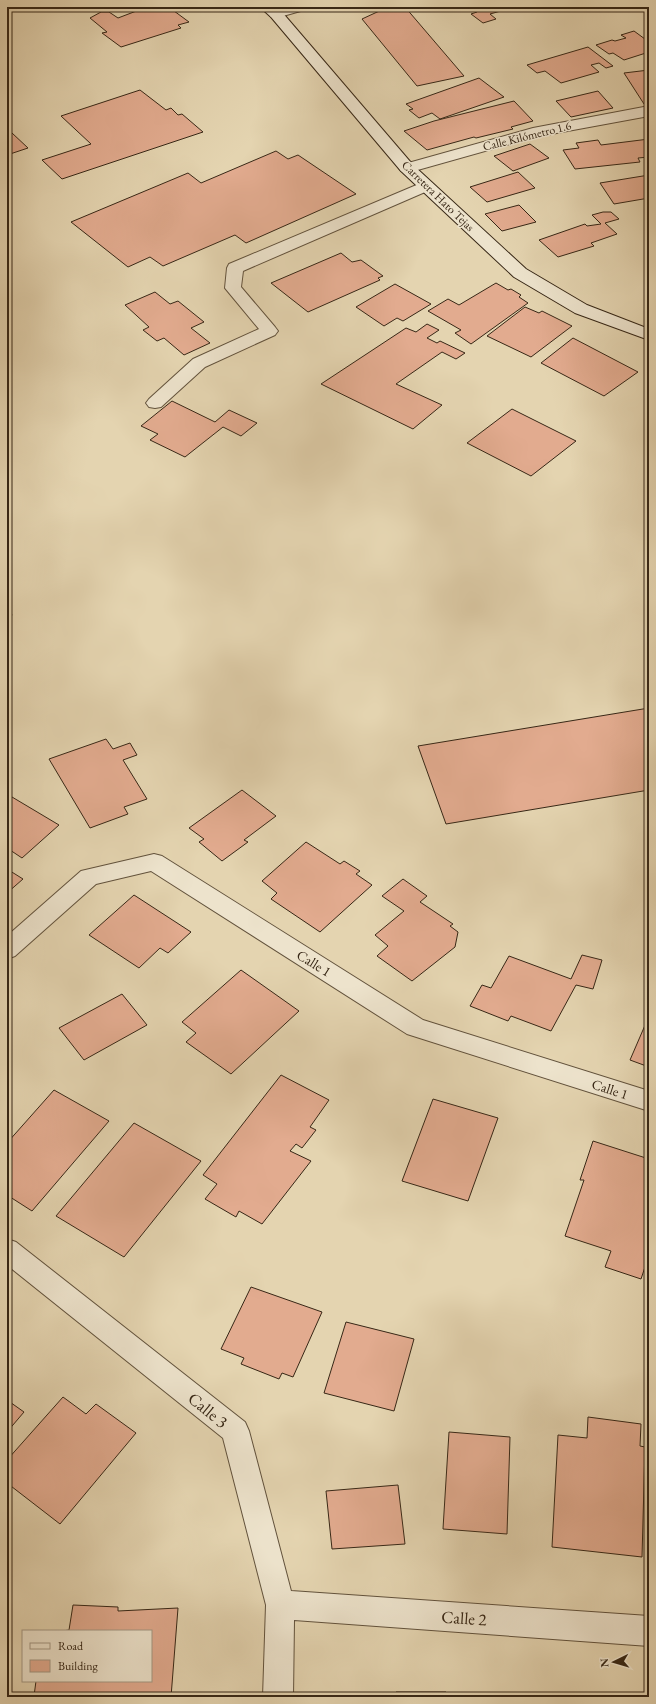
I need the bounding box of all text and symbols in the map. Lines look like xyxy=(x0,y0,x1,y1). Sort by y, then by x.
street label: Calle Kilómetro 1.6 xyxy=(481,117,573,155)
street label: Carretera Hato Tejas xyxy=(398,157,478,235)
street label: Calle 1 xyxy=(293,946,335,980)
street label: Calle 1 xyxy=(590,1075,630,1103)
street label: Calle 3 xyxy=(184,1387,232,1433)
street label: Calle 2 xyxy=(441,1605,487,1631)
legend xyxy=(22,1630,152,1682)
text: Road xyxy=(58,1638,84,1654)
north arrow xyxy=(594,1642,634,1682)
text: Building xyxy=(58,1658,99,1674)
text: N xyxy=(597,1658,611,1668)

